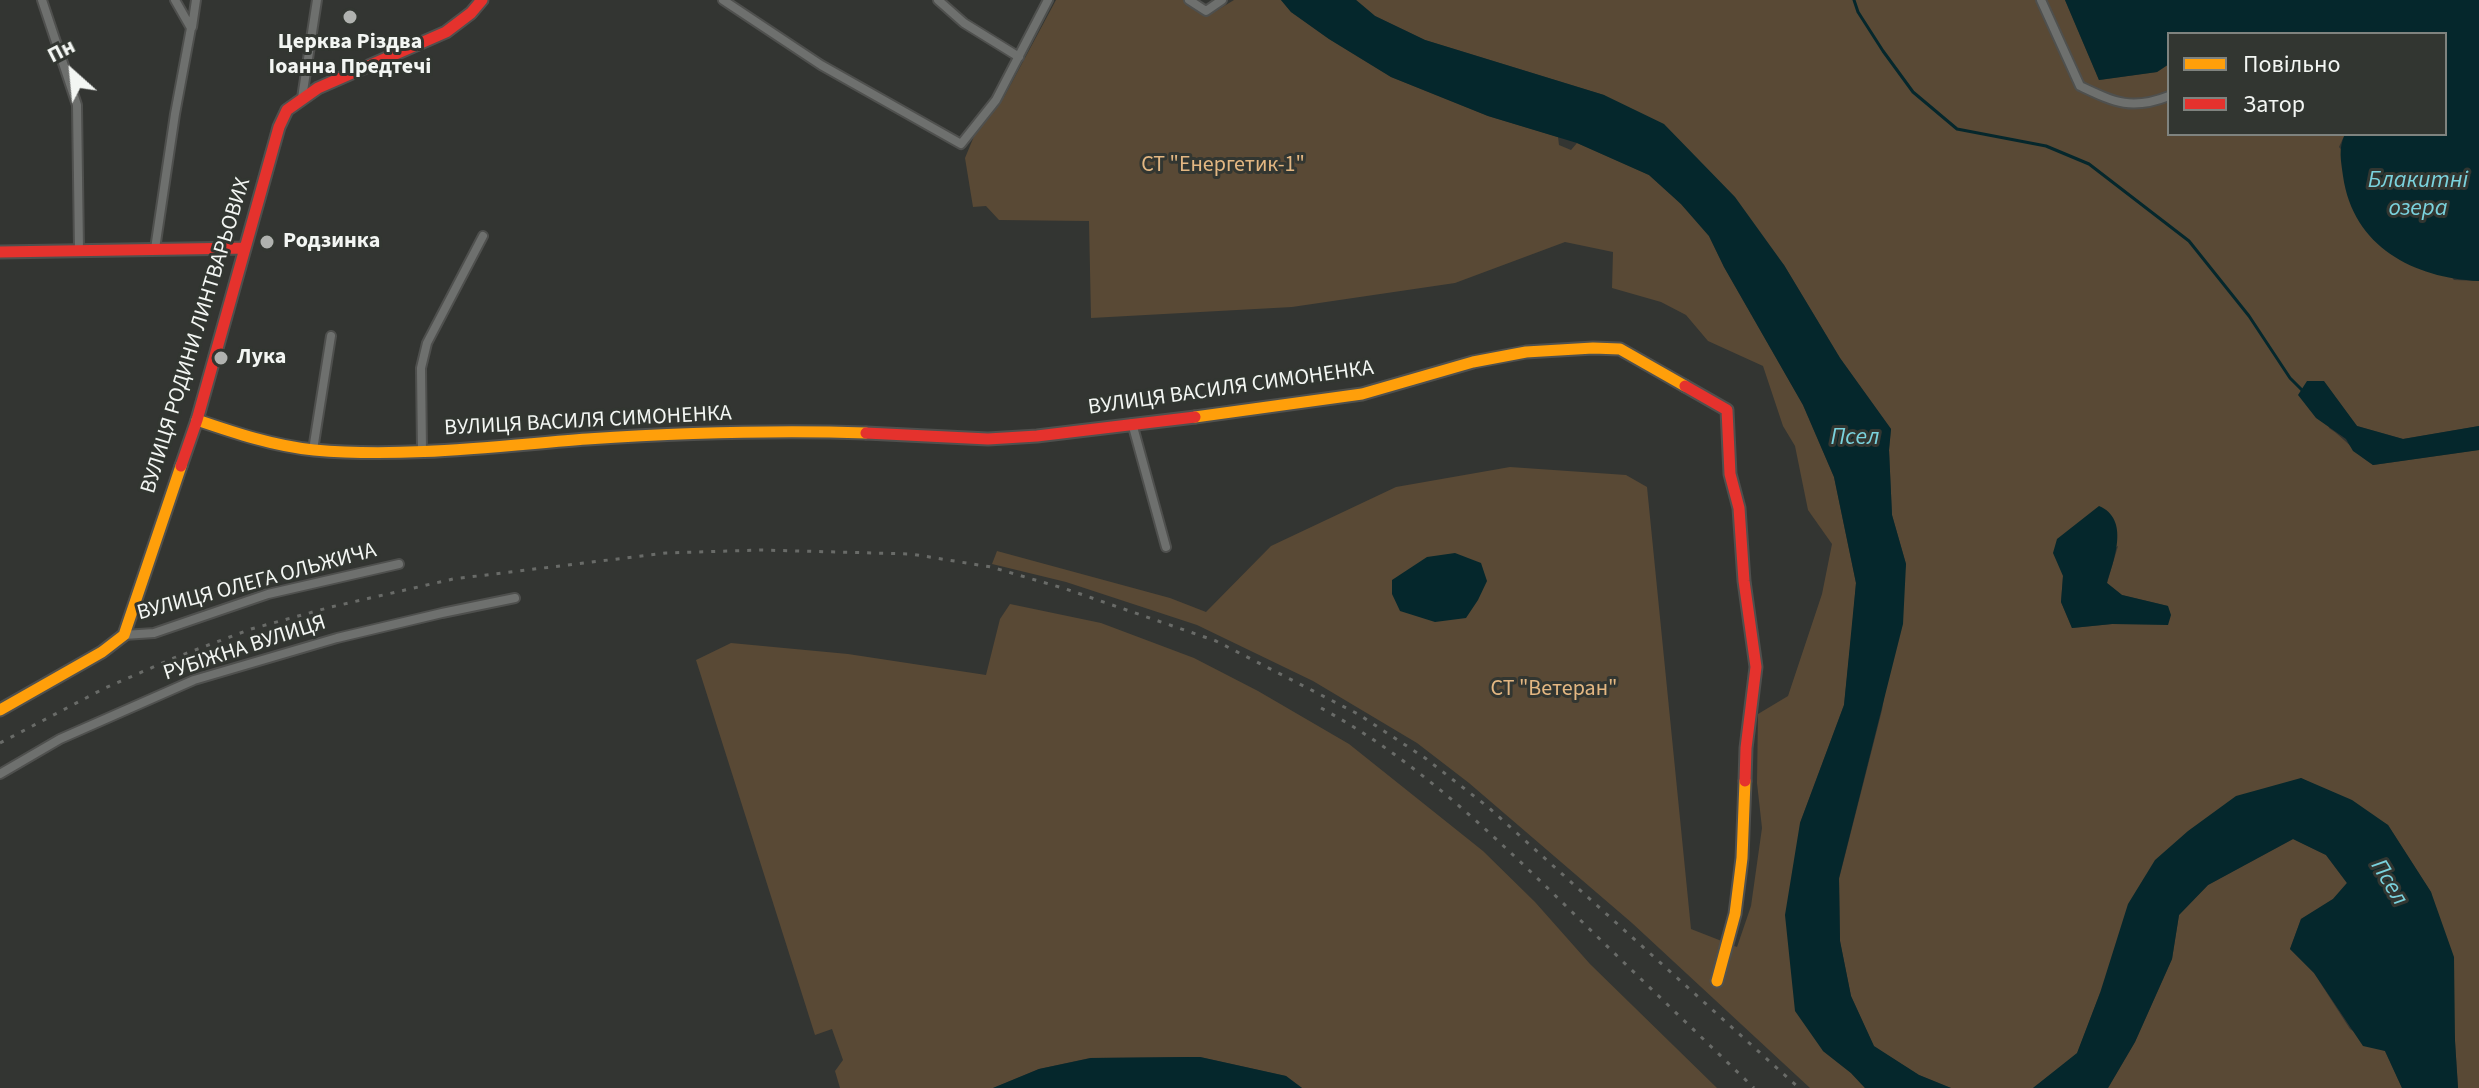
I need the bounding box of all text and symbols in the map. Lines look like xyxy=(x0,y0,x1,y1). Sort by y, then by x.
marker: Церква Різдва Іоанна Предтечі xyxy=(341,8,359,26)
text: Пн xyxy=(42,30,81,71)
place label: Церква Різдва Іоанна Предтечі xyxy=(269,30,431,82)
north arrow xyxy=(32,32,112,112)
legend xyxy=(2167,32,2447,136)
text: Повільно xyxy=(2243,47,2341,82)
text: Затор xyxy=(2243,87,2305,122)
park label: СТ "Енергетик-1" xyxy=(1141,153,1305,179)
water label: Блакитні озера xyxy=(2368,168,2468,224)
street label: ВУЛИЦЯ РОДИНИ ЛИНТВАРЬОВИХ xyxy=(136,175,258,497)
place label: Родзинка xyxy=(283,229,380,255)
marker: Родзинка xyxy=(258,233,276,251)
place label: Лука xyxy=(237,345,286,371)
marker: Лука xyxy=(212,349,230,367)
street label: ВУЛИЦЯ ВАСИЛЯ СИМОНЕНКА xyxy=(1087,356,1375,422)
street label: ВУЛИЦЯ ВАСИЛЯ СИМОНЕНКА xyxy=(444,401,732,443)
water label: Псел xyxy=(1830,425,1880,453)
street label: ВУЛИЦЯ ОЛЕГА ОЛЬЖИЧА xyxy=(134,538,380,628)
street label: РУБІЖНА ВУЛИЦЯ xyxy=(160,610,330,688)
park label: СТ "Ветеран" xyxy=(1491,677,1617,703)
water label: Псел xyxy=(2363,855,2413,911)

